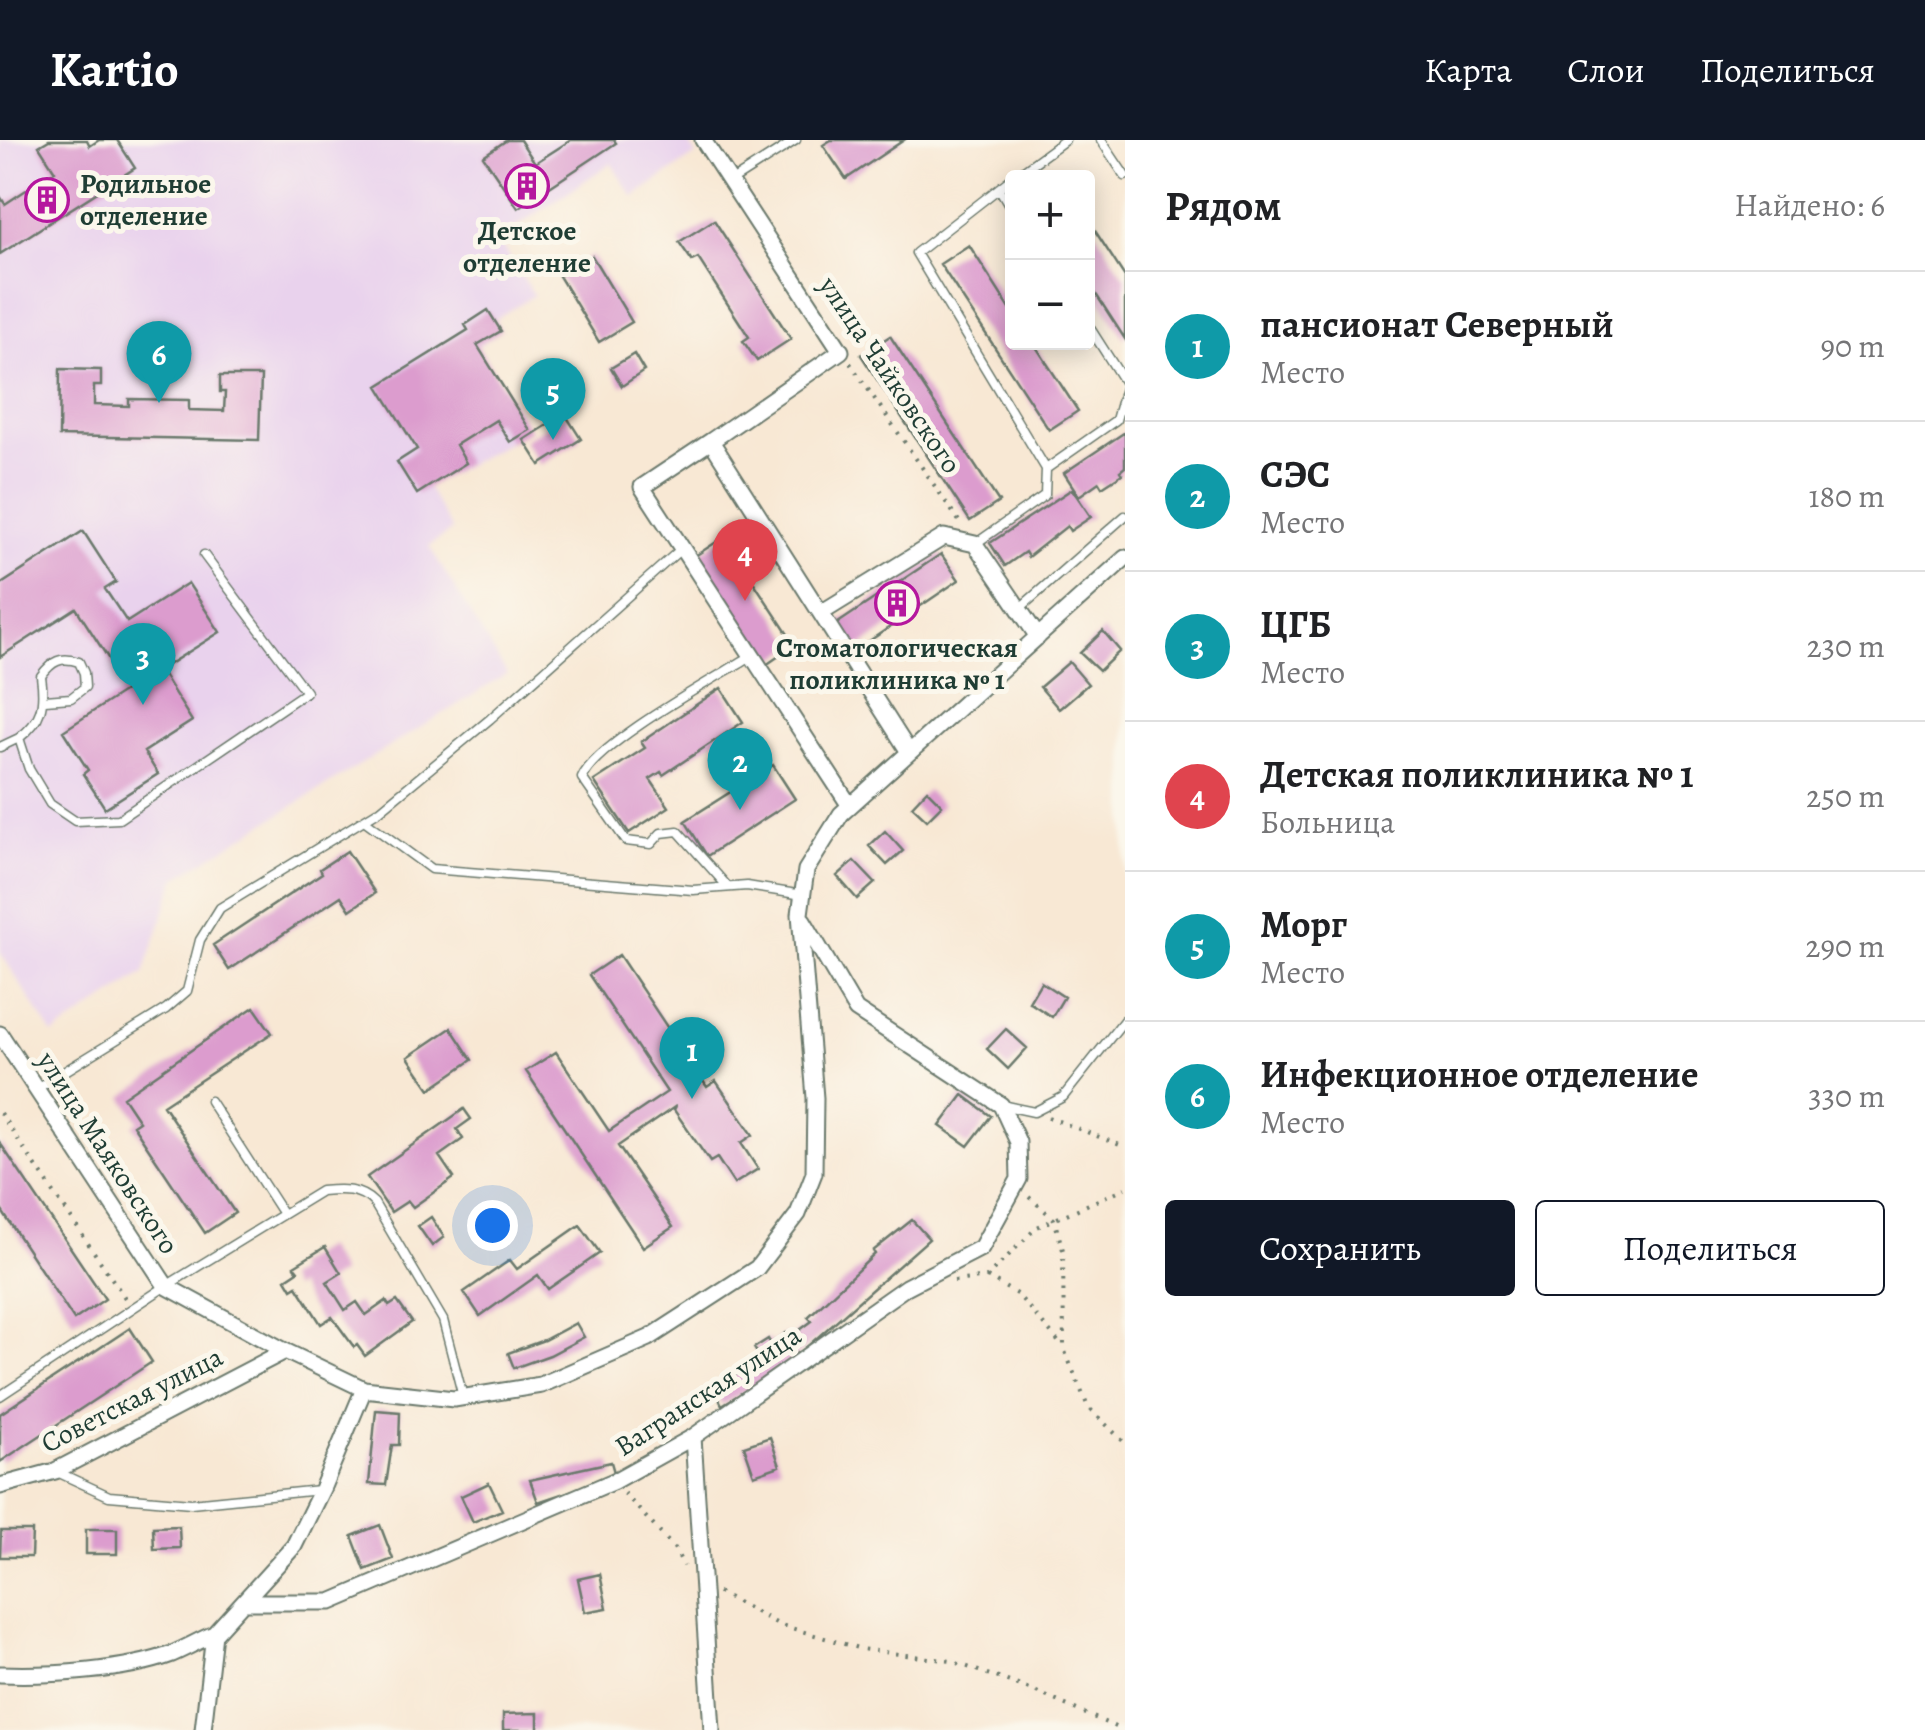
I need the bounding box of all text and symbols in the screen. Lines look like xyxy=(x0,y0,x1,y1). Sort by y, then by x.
text: Kartio xyxy=(50,37,179,103)
text: Карта xyxy=(1424,46,1512,94)
text: Слои xyxy=(1567,46,1645,94)
text: Поделиться xyxy=(1700,46,1875,94)
building icon: Детское отделение xyxy=(504,163,550,209)
place label: Родильное отделение xyxy=(80,165,211,235)
map controls xyxy=(1005,170,1095,350)
button: + xyxy=(1005,170,1095,260)
building icon: Родильное отделение xyxy=(24,177,70,223)
text: Рядом xyxy=(1165,177,1282,234)
text: Найдено: 6 xyxy=(1734,183,1885,227)
place label: Детское отделение xyxy=(463,212,591,282)
button: − xyxy=(1005,260,1095,350)
street label: улица Чайковского xyxy=(809,268,970,481)
text: пансионат Северный xyxy=(1260,298,1614,350)
pin: 6 xyxy=(126,320,192,403)
text: 1 xyxy=(1192,324,1203,368)
text: 90 m xyxy=(1820,324,1885,368)
text: Место xyxy=(1260,350,1345,394)
pin: 5 xyxy=(520,358,586,440)
text: СЭС xyxy=(1260,448,1330,500)
text: 2 xyxy=(1190,474,1205,518)
text: 180 m xyxy=(1809,474,1885,518)
text: Место xyxy=(1260,500,1345,544)
pin: 4 xyxy=(712,518,778,601)
building icon: Стоматологическая поликлиника № 1 xyxy=(874,580,920,626)
text: ЦГБ xyxy=(1260,598,1332,650)
pin: 3 xyxy=(110,622,176,705)
text: 3 xyxy=(1191,624,1204,668)
text: 230 m xyxy=(1806,624,1885,668)
place label: Стоматологическая поликлиника № 1 xyxy=(776,629,1018,699)
text: Место xyxy=(1260,650,1345,694)
pin: 2 xyxy=(708,728,772,810)
text: Детская поликлиника № 1 xyxy=(1260,748,1694,800)
text: 4 xyxy=(1190,774,1205,818)
text: 250 m xyxy=(1806,774,1885,818)
text: Больница xyxy=(1260,800,1395,844)
text: Морг xyxy=(1260,898,1347,950)
text: 5 xyxy=(1191,924,1204,968)
text: 290 m xyxy=(1805,924,1885,968)
text: Место xyxy=(1260,950,1345,994)
pin: 1 xyxy=(660,1016,724,1099)
street label: улица Маяковского xyxy=(28,1043,188,1262)
text: Инфекционное отделение xyxy=(1260,1048,1699,1100)
text: 6 xyxy=(1190,1074,1205,1118)
text: 330 m xyxy=(1808,1074,1885,1118)
text: Место xyxy=(1260,1100,1345,1144)
your location xyxy=(467,1200,518,1251)
button: Сохранить xyxy=(1165,1200,1515,1296)
button: Поделиться xyxy=(1535,1200,1885,1296)
street label: Вагранская улица xyxy=(608,1317,808,1465)
street label: Советская улица xyxy=(35,1338,229,1462)

